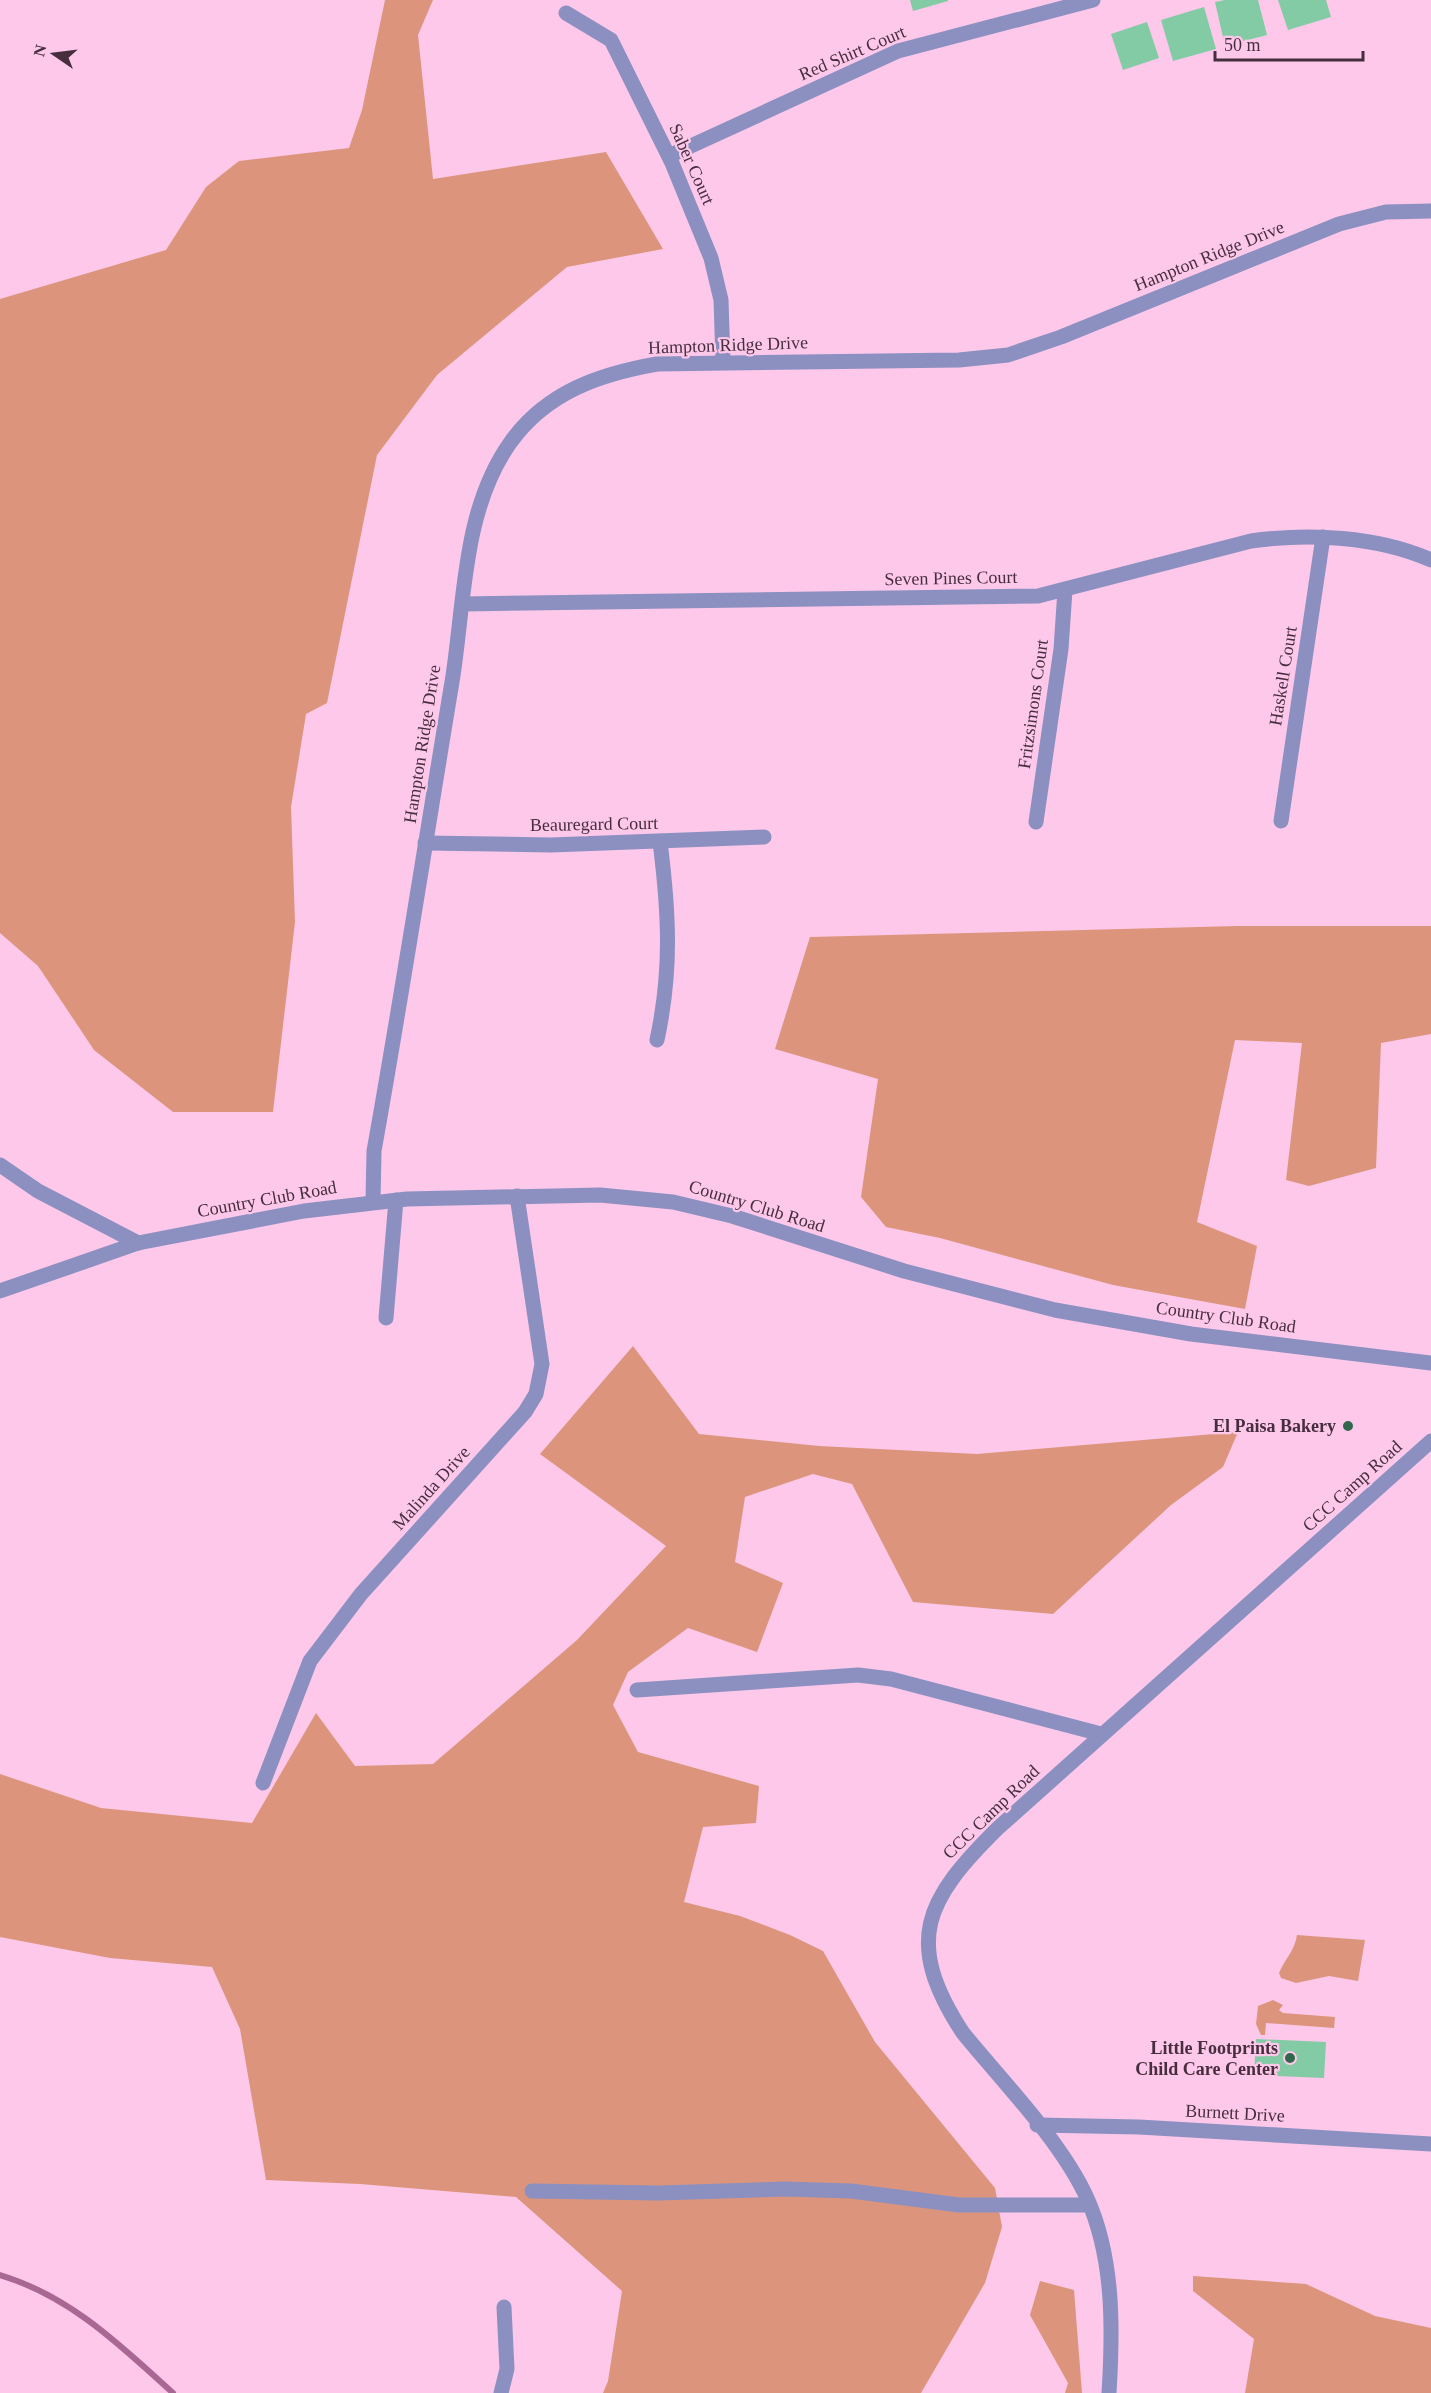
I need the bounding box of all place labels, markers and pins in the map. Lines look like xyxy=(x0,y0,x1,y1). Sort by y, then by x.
place label: El Paisa Bakery xyxy=(1213,1416,1336,1436)
marker: El Paisa Bakery xyxy=(1341,1419,1355,1433)
place label: Little Footprints Child Care Center xyxy=(1135,2038,1278,2079)
marker: Little Footprints Child Care Center xyxy=(1283,2051,1297,2065)

